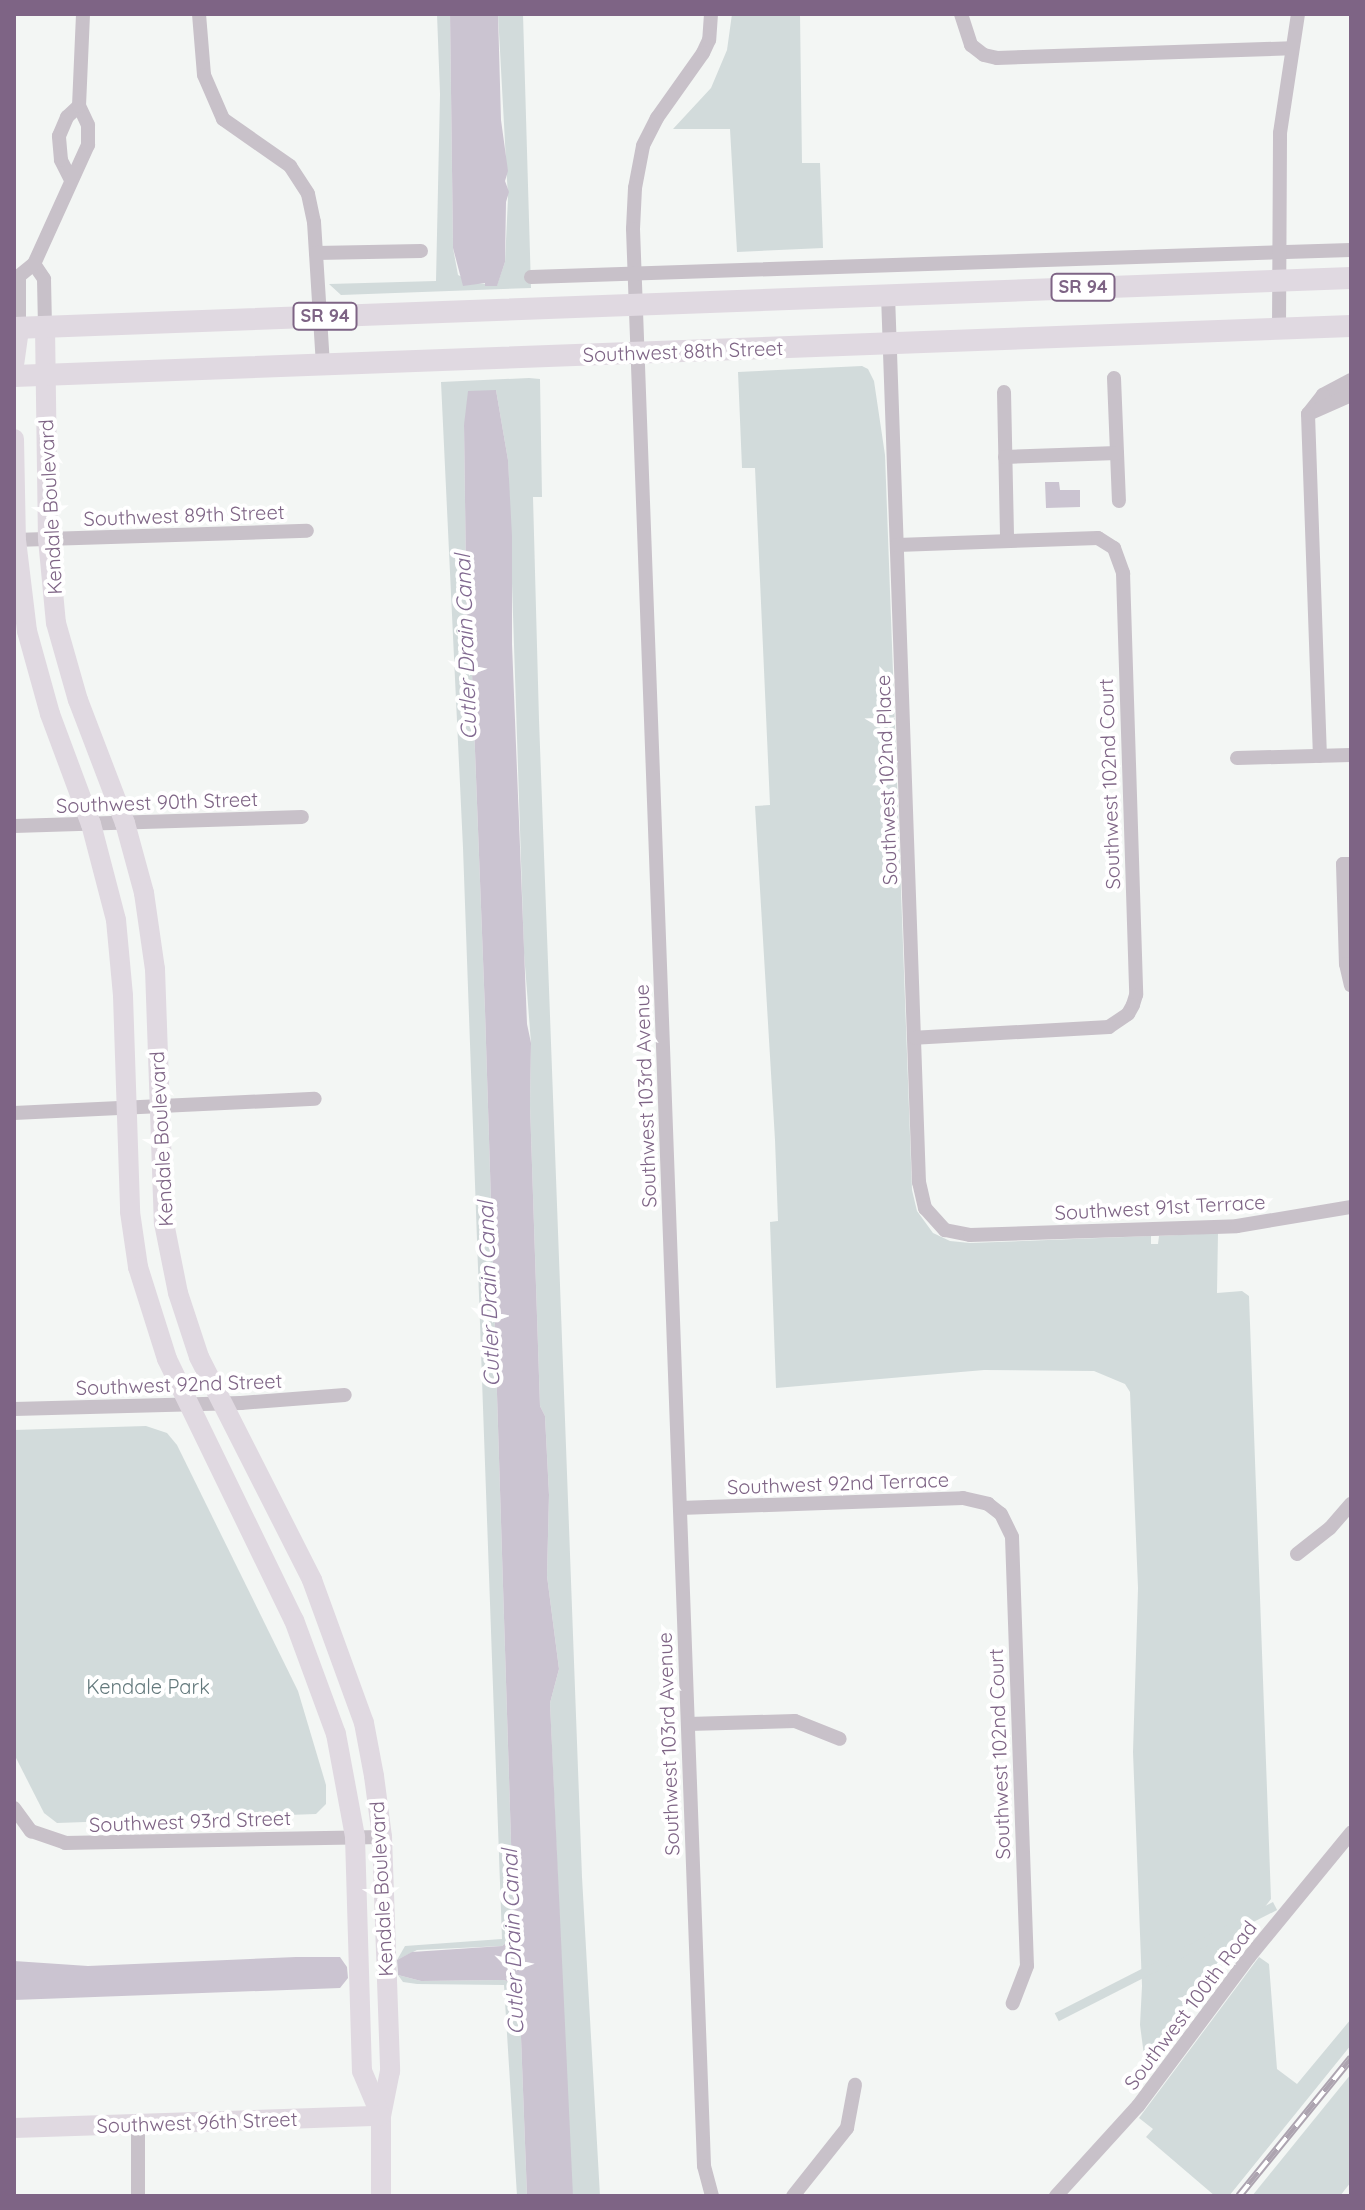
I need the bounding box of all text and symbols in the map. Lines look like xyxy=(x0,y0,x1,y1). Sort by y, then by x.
road number: SR 94 xyxy=(1049,273,1117,301)
road number: SR 94 xyxy=(291,302,359,330)
street label: Southwest 88th Street xyxy=(582,336,784,366)
street label: Kendale Boulevard xyxy=(33,419,67,595)
street label: Southwest 89th Street xyxy=(83,499,285,531)
water label: Cutler Drain Canal xyxy=(450,554,482,740)
street label: Southwest 102nd Place xyxy=(870,674,902,886)
street label: Southwest 102nd Court xyxy=(1093,678,1125,890)
street label: Southwest 90th Street xyxy=(56,786,258,818)
street label: Southwest 103rd Avenue xyxy=(629,984,661,1208)
street label: Kendale Boulevard xyxy=(144,1051,178,1227)
street label: Southwest 91st Terrace xyxy=(1054,1189,1266,1225)
water label: Cutler Drain Canal xyxy=(473,1201,505,1387)
street label: Southwest 92nd Street xyxy=(75,1368,283,1400)
street label: Southwest 92nd Terrace xyxy=(727,1467,949,1499)
street label: Southwest 103rd Avenue xyxy=(652,1632,684,1856)
street label: Southwest 102nd Court xyxy=(983,1648,1015,1860)
park label: Kendale Park xyxy=(86,1674,210,1698)
street label: Kendale Boulevard xyxy=(364,1801,398,1977)
street label: Southwest 93rd Street xyxy=(89,1805,291,1837)
water label: Cutler Drain Canal xyxy=(497,1849,529,2035)
street label: Southwest 100th Road xyxy=(1119,1916,1261,2094)
street label: Southwest 96th Street xyxy=(96,2107,298,2137)

